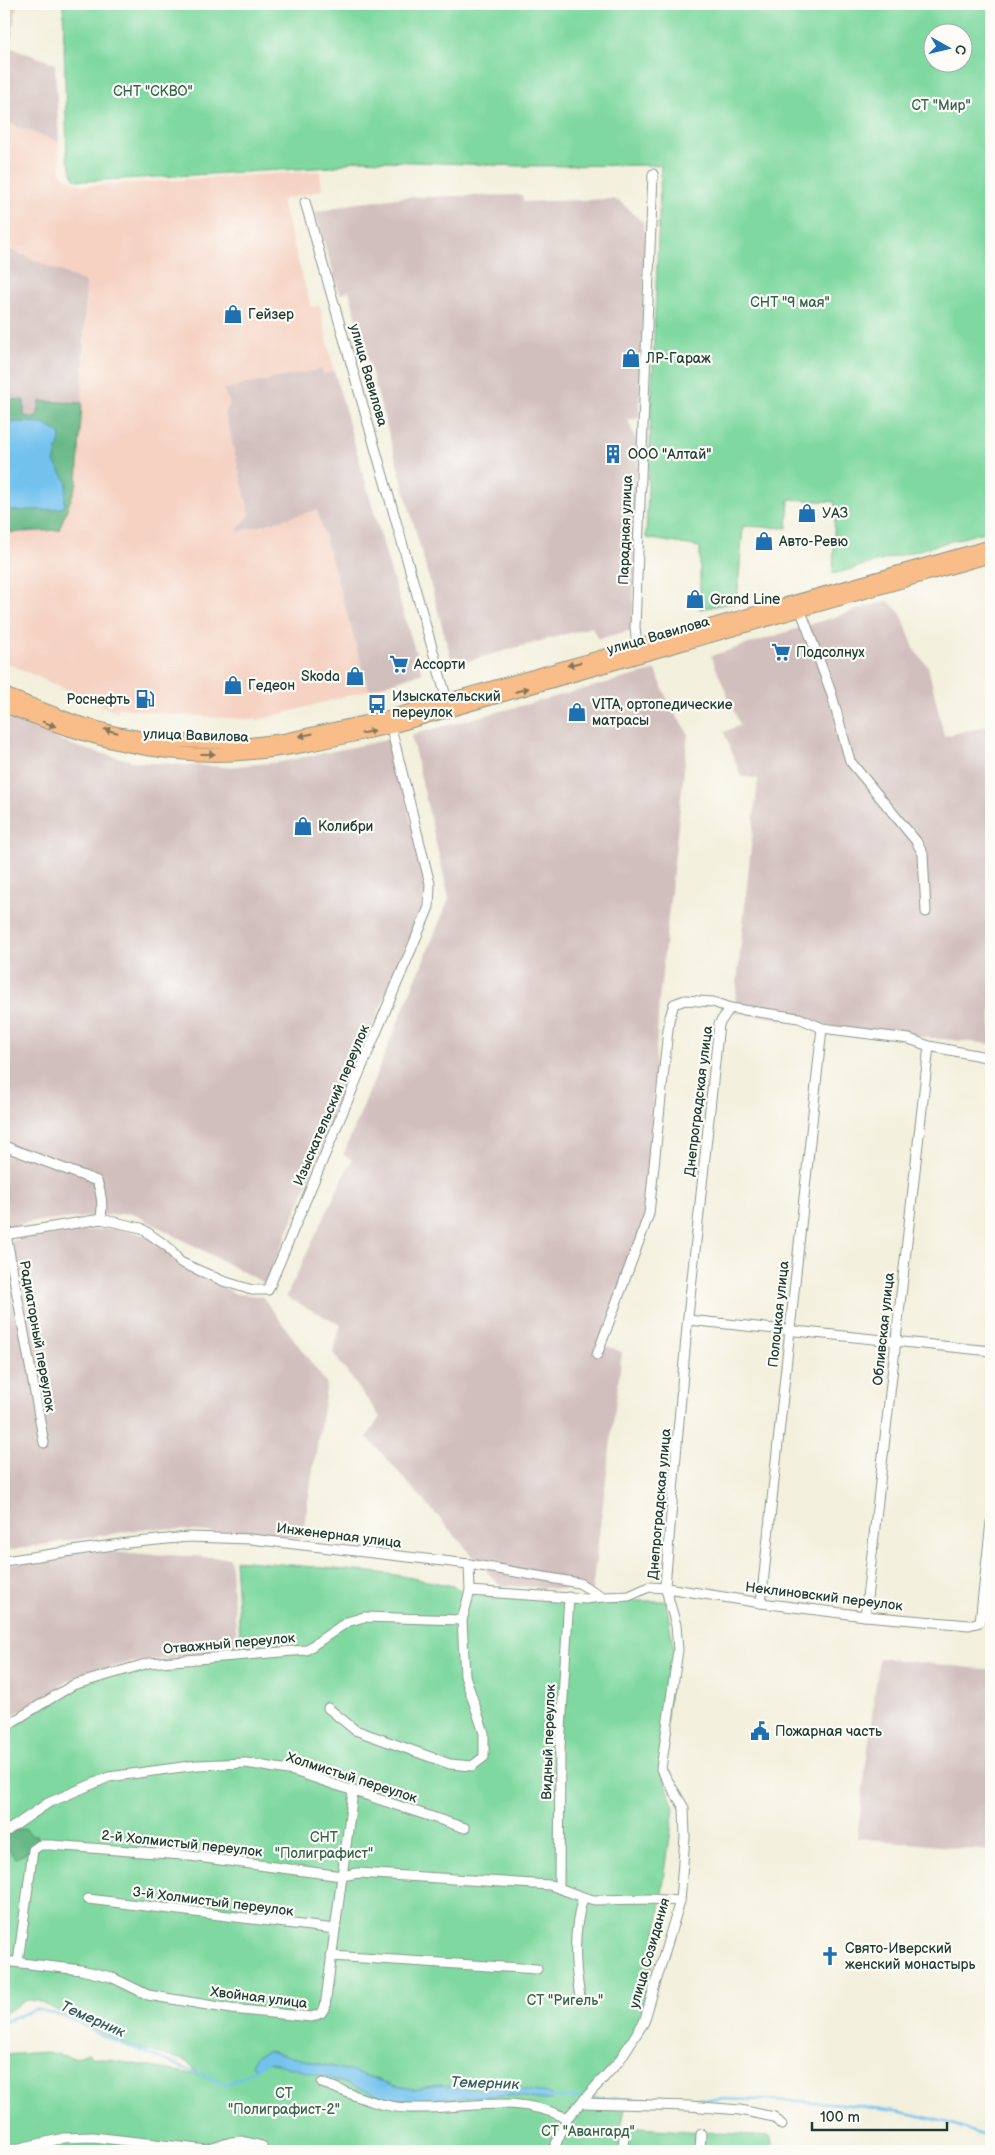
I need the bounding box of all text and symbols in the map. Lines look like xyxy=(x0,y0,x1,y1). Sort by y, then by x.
north arrow xyxy=(922,22,972,72)
text: С xyxy=(951,44,969,56)
park label: СНТ "СКВО" xyxy=(113,83,193,100)
park label: СТ "Мир" xyxy=(911,97,971,114)
park label: СНТ "9 мая" xyxy=(750,294,830,311)
shop icon: Гейзер xyxy=(222,303,244,325)
place label: Гейзер xyxy=(248,306,294,323)
street label: улица Вавилова xyxy=(346,322,391,429)
shop icon: ЛР-Гараж xyxy=(620,347,642,369)
place label: ЛР-Гараж xyxy=(645,350,711,367)
building icon: ООО "Алтай" xyxy=(602,443,624,465)
place label: ООО "Алтай" xyxy=(628,446,711,463)
street label: Парадная улица xyxy=(615,474,636,585)
shop icon: УАЗ xyxy=(796,502,818,524)
place label: УАЗ xyxy=(822,505,848,522)
shop icon: Авто-Ревю xyxy=(753,530,775,552)
place label: Авто-Ревю xyxy=(778,533,848,550)
shop icon: Grand Line xyxy=(684,588,706,610)
place label: Grand Line xyxy=(710,591,780,608)
street label: улица Вавилова xyxy=(605,613,712,658)
supermarket icon: Подсолнух xyxy=(770,641,792,663)
place label: Подсолнух xyxy=(796,644,865,661)
supermarket icon: Ассорти xyxy=(388,653,410,675)
place label: Ассорти xyxy=(413,656,465,673)
one-way arrow xyxy=(566,661,581,669)
shop icon: Skoda xyxy=(344,665,366,687)
place label: Skoda xyxy=(301,668,340,685)
shop icon: Гедеон xyxy=(222,674,244,696)
place label: Гедеон xyxy=(248,677,295,694)
one-way arrow xyxy=(515,686,530,694)
fuel station icon: Роснефть xyxy=(134,688,156,710)
place label: Изыскательский переулок xyxy=(392,688,501,721)
place label: Роснефть xyxy=(66,691,130,708)
bus stop icon: Изыскательский переулок xyxy=(366,693,388,715)
place label: VITA, ортопедические матрасы xyxy=(592,696,733,729)
shop icon: VITA, ортопедические матрасы xyxy=(566,701,588,723)
one-way arrow xyxy=(42,720,57,728)
street label: улица Вавилова xyxy=(143,725,250,746)
one-way arrow xyxy=(103,727,118,735)
one-way arrow xyxy=(361,728,376,736)
one-way arrow xyxy=(299,731,314,739)
one-way arrow xyxy=(200,750,216,758)
shop icon: Колибри xyxy=(292,815,314,837)
place label: Колибри xyxy=(318,818,373,835)
street label: Изыскательский переулок xyxy=(290,1022,373,1188)
street label: Днепроградская улица xyxy=(681,1024,716,1177)
street label: Радиаторный переулок xyxy=(16,1259,59,1414)
street label: Полоцкая улица xyxy=(764,1259,793,1368)
street label: Обливская улица xyxy=(869,1271,898,1386)
street label: Днепроградская улица xyxy=(644,1427,675,1580)
street label: Инженерная улица xyxy=(275,1519,403,1552)
street label: Неклиновский переулок xyxy=(744,1578,904,1615)
street label: Отважный переулок xyxy=(162,1629,296,1658)
street label: Видный переулок xyxy=(538,1683,559,1800)
public building icon: Пожарная часть xyxy=(749,1720,771,1742)
place label: Пожарная часть xyxy=(775,1723,882,1740)
street label: Холмистый переулок xyxy=(284,1748,420,1807)
street label: 2-й Холмистый переулок xyxy=(101,1827,264,1860)
park label: СНТ "Полиграфист" xyxy=(275,1829,373,1862)
street label: 3-й Холмистый переулок xyxy=(131,1883,295,1920)
street label: улица Созидания xyxy=(626,1896,673,2010)
place label: Свято-Иверский женский монастырь xyxy=(845,1940,975,1973)
church icon: Свято-Иверский женский монастырь xyxy=(819,1945,841,1967)
street label: Хвойная улица xyxy=(209,1983,309,2012)
park label: СТ "Ригель" xyxy=(527,1992,603,2009)
water label: Темерник xyxy=(58,1997,129,2043)
water label: Темерник xyxy=(450,2073,521,2094)
park label: СТ "Полиграфист-2" xyxy=(228,2085,340,2118)
scale bar xyxy=(812,2100,948,2132)
text: 100 m xyxy=(820,2108,860,2127)
park label: СТ "Авангард" xyxy=(541,2123,635,2140)

